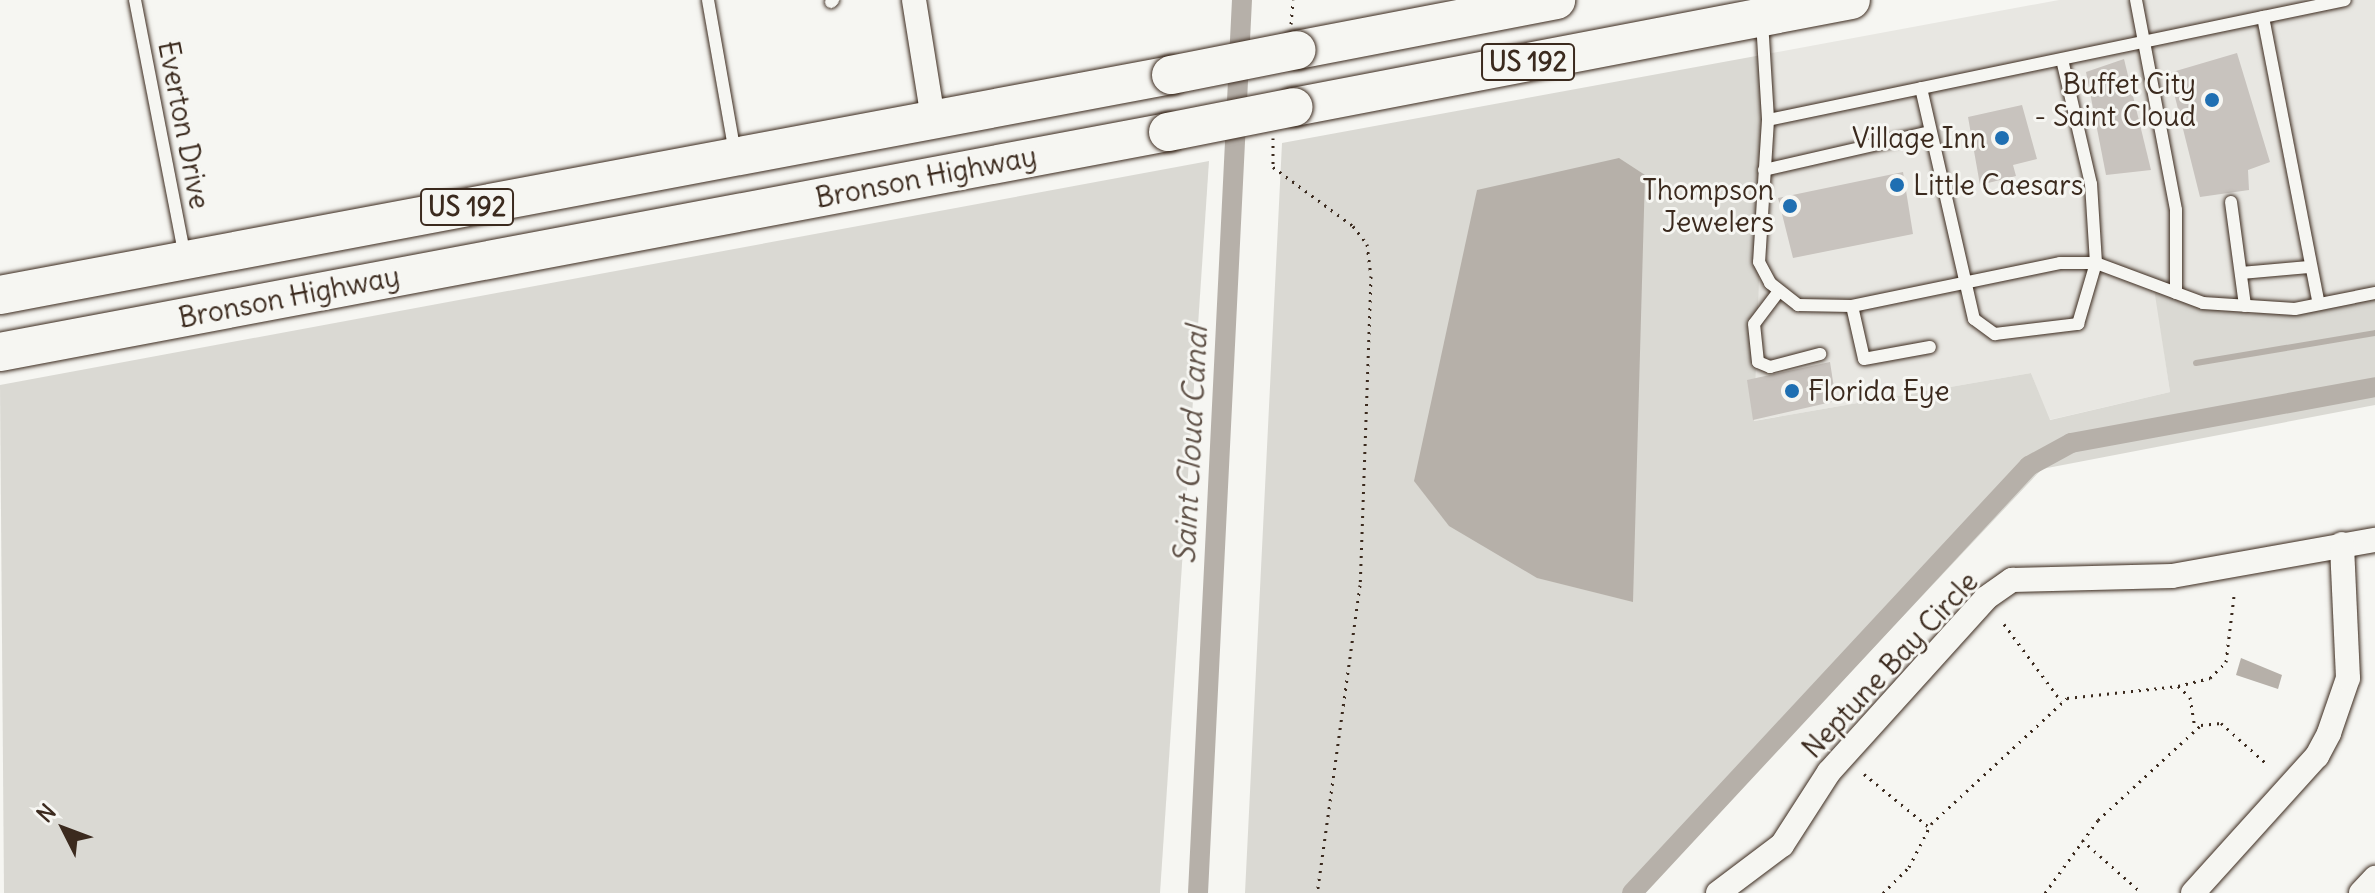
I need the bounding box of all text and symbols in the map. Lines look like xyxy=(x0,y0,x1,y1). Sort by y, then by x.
street label: Everton Drive xyxy=(151,38,217,212)
road number: US 192 xyxy=(1480,40,1576,84)
place label: Buffet City - Saint Cloud xyxy=(2034,67,2196,133)
marker: Buffet City - Saint Cloud xyxy=(2203,91,2221,109)
place label: Village Inn xyxy=(1852,121,1986,155)
marker: Village Inn xyxy=(1993,129,2011,147)
street label: Bronson Highway xyxy=(813,139,1039,215)
place label: Little Caesars xyxy=(1913,168,2083,202)
place label: Thompson Jewelers xyxy=(1642,173,1774,239)
marker: Little Caesars xyxy=(1888,176,1906,194)
road number: US 192 xyxy=(419,185,515,229)
marker: Thompson Jewelers xyxy=(1781,197,1799,215)
street label: Bronson Highway xyxy=(176,259,402,335)
water label: Saint Cloud Canal xyxy=(1166,325,1214,565)
place label: Florida Eye xyxy=(1808,374,1950,408)
marker: Florida Eye xyxy=(1783,382,1801,400)
street label: Neptune Bay Circle xyxy=(1795,565,1985,765)
north arrow xyxy=(24,789,104,869)
text: N xyxy=(31,798,62,828)

